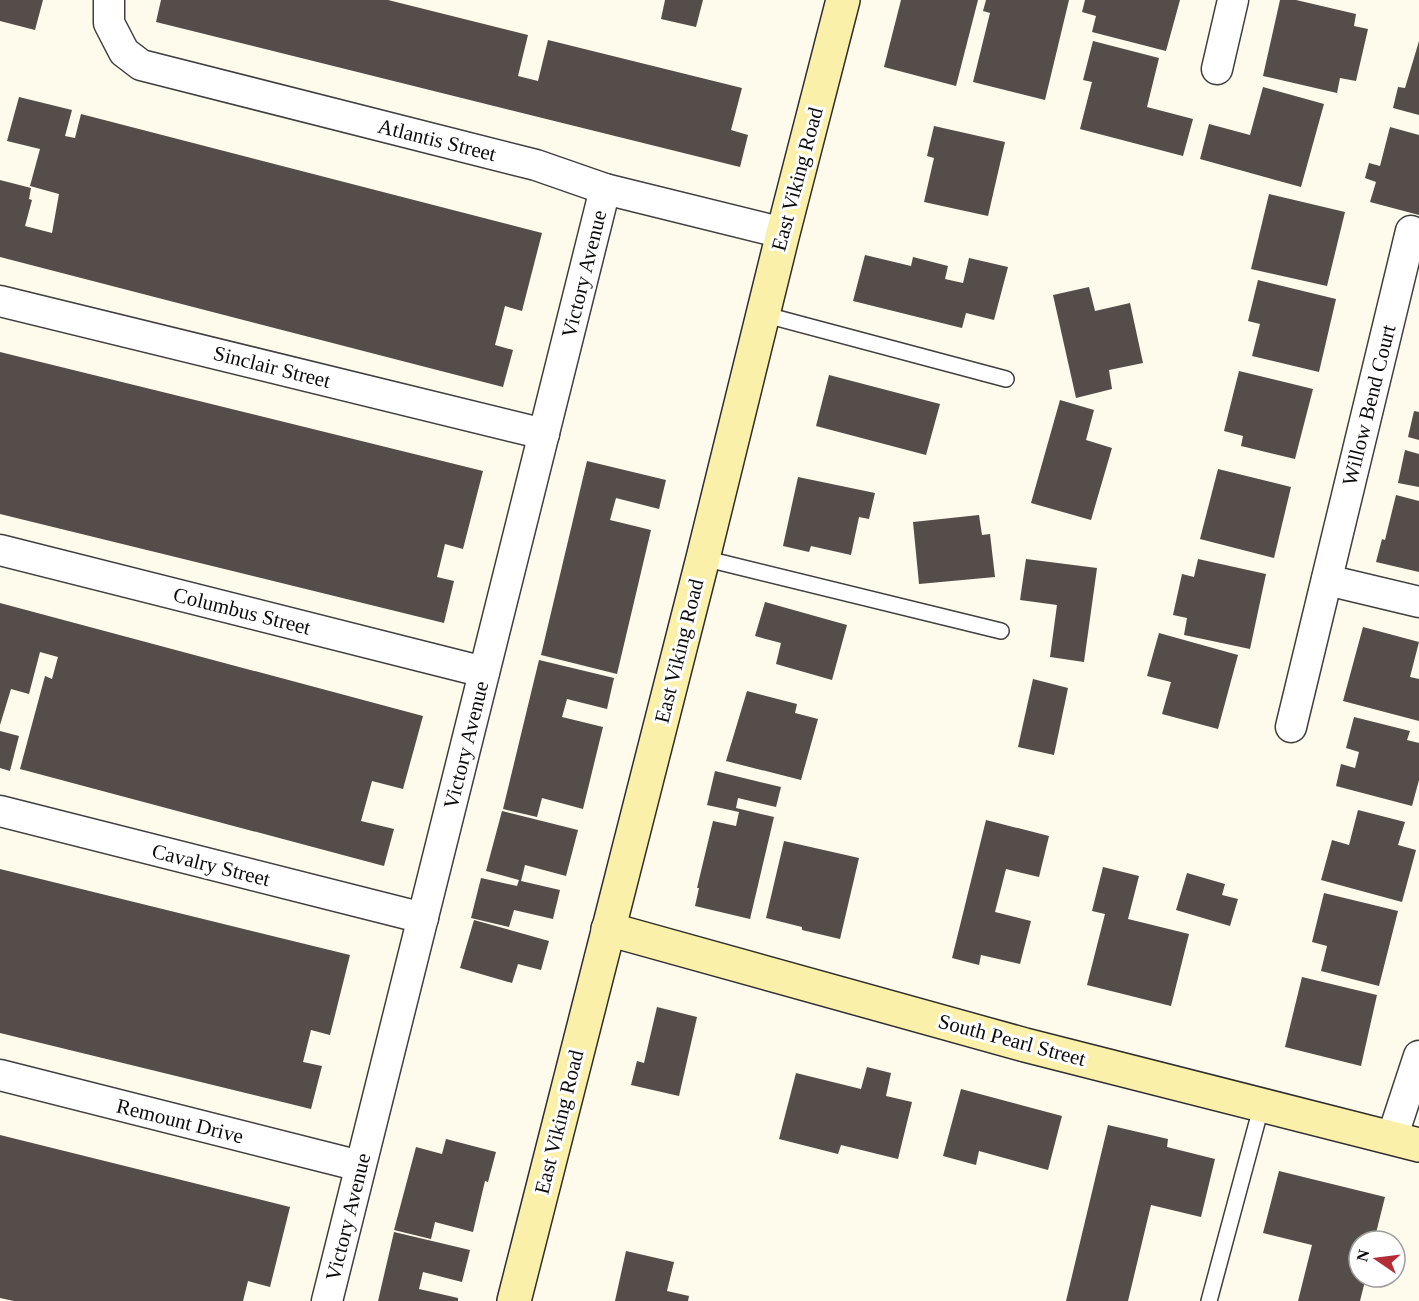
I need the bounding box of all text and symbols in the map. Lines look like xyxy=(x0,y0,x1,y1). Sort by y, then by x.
street label: East Viking Road xyxy=(766,104,828,253)
street label: Atlantis Street xyxy=(376,114,499,166)
street label: Victory Avenue xyxy=(557,208,611,340)
street label: Willow Bend Court xyxy=(1337,322,1401,488)
street label: Sinclair Street xyxy=(211,341,333,393)
street label: East Viking Road xyxy=(649,576,709,726)
street label: Columbus Street xyxy=(171,582,313,640)
street label: Victory Avenue xyxy=(439,679,493,811)
street label: Cavalry Street xyxy=(150,839,273,891)
street label: South Pearl Street xyxy=(936,1009,1088,1071)
street label: East Viking Road xyxy=(529,1047,589,1197)
street label: Remount Drive xyxy=(114,1094,246,1148)
street label: Victory Avenue xyxy=(321,1151,375,1283)
north arrow xyxy=(1347,1229,1407,1289)
text: N xyxy=(1353,1247,1373,1263)

